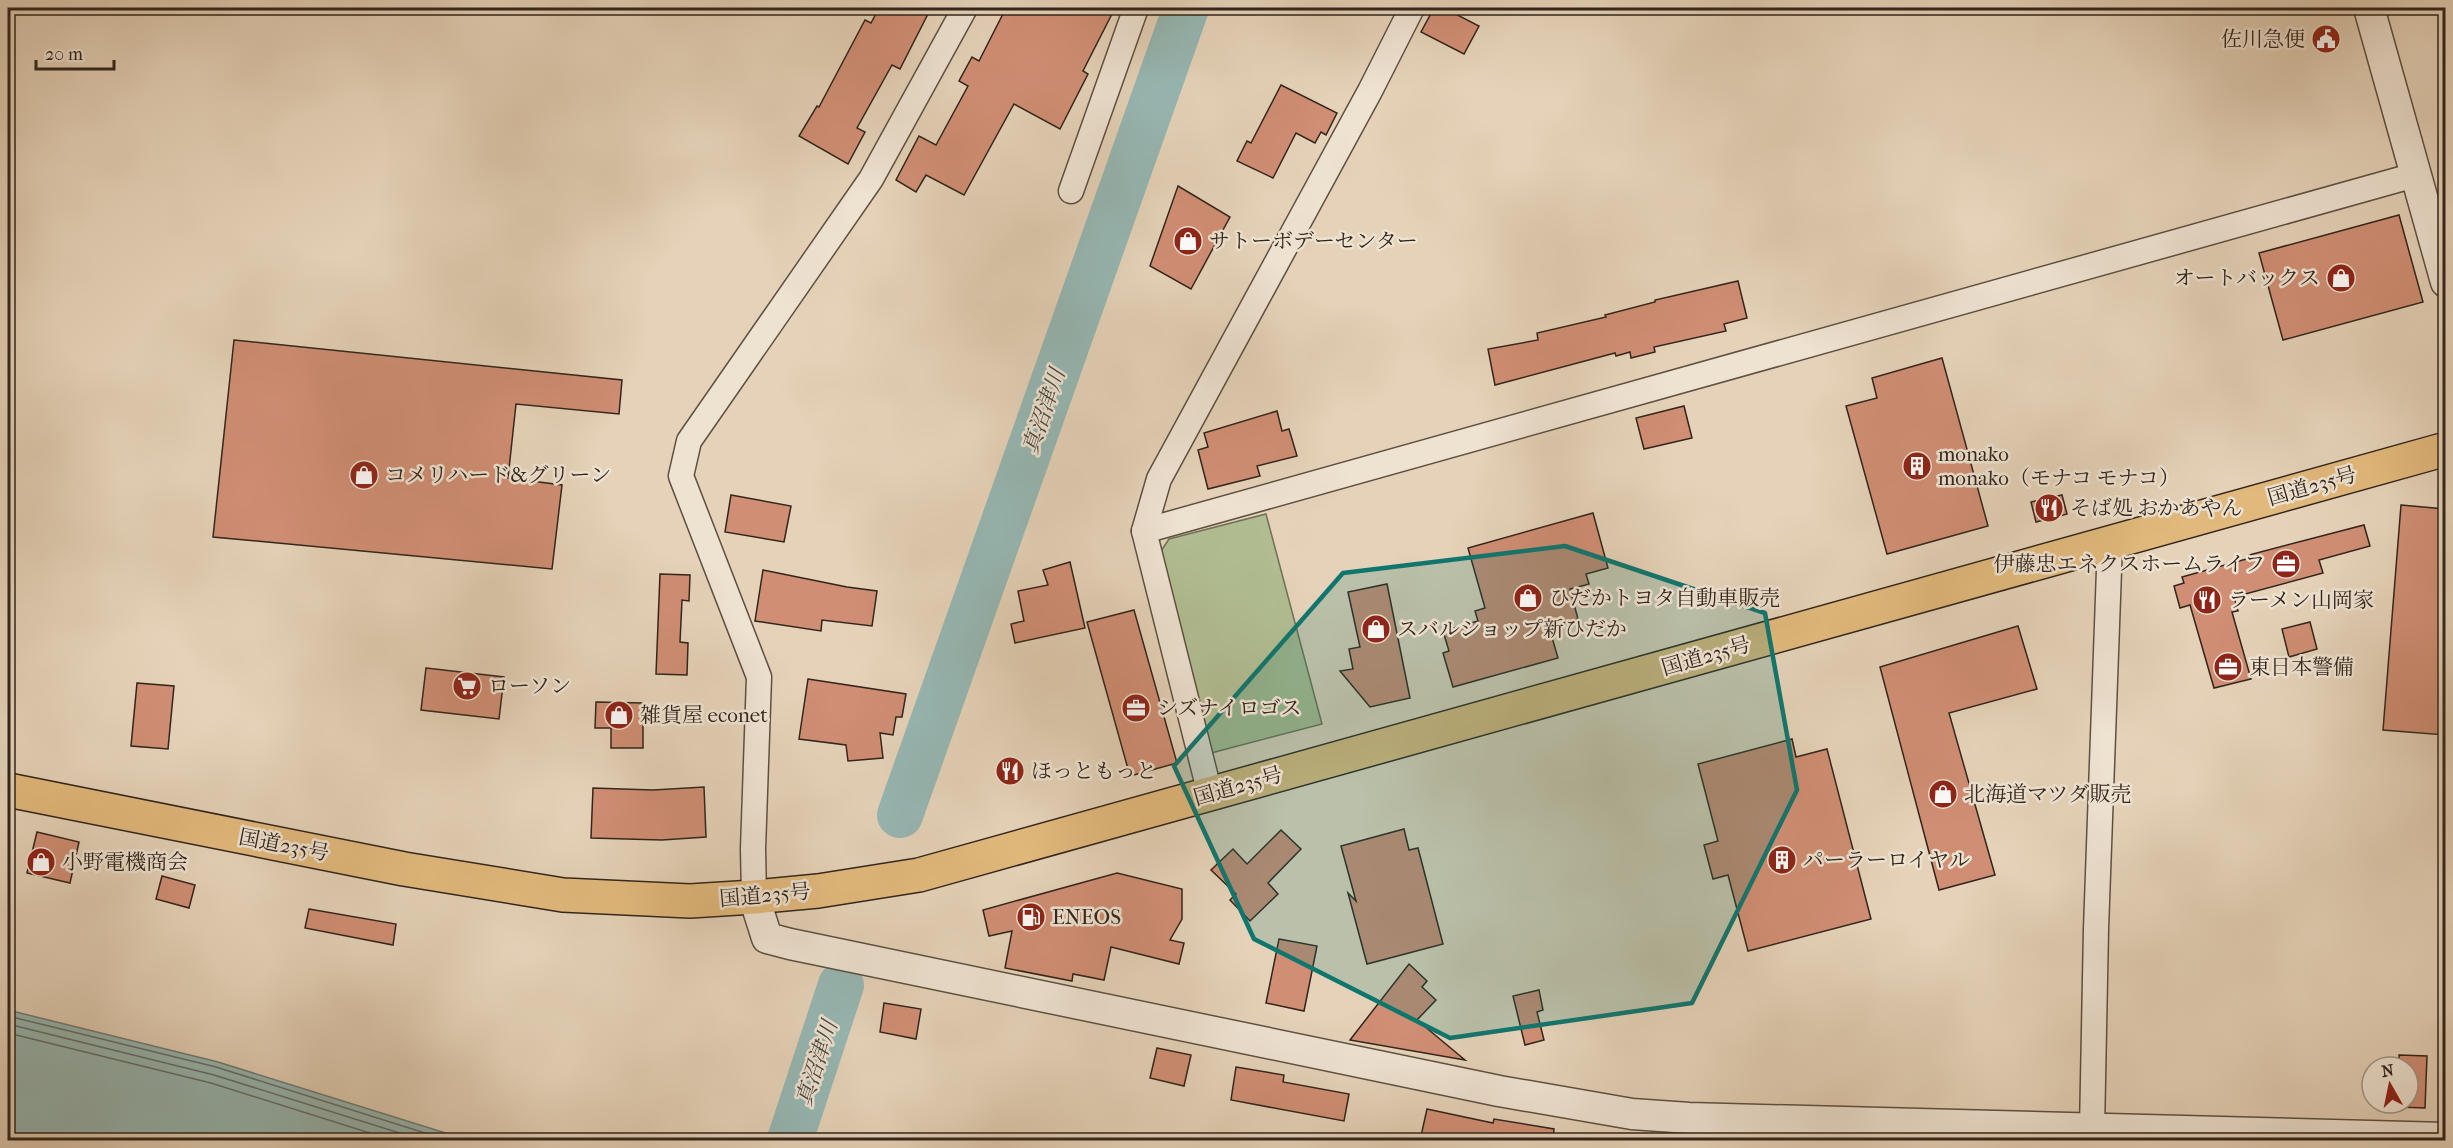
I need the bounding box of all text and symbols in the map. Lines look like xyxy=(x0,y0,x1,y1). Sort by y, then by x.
public building icon: 佐川急便 xyxy=(2310,23,2342,55)
place label: 佐川急便 xyxy=(2221,27,2305,51)
scale bar xyxy=(36,33,114,71)
text: 20 m xyxy=(45,44,83,65)
shop icon: サトーボデーセンター xyxy=(1172,225,1204,257)
place label: サトーボデーセンター xyxy=(1209,229,1418,253)
shop icon: オートバックス xyxy=(2325,262,2357,294)
place label: オートバックス xyxy=(2174,266,2320,290)
water label: 真沼津川 xyxy=(1017,364,1071,457)
place label: monako monako（モナコ モナコ） xyxy=(1938,442,2180,490)
building icon: monako monako（モナコ モナコ） xyxy=(1901,450,1933,482)
shop icon: コメリハード&グリーン xyxy=(348,459,380,491)
street label: 国道235号 xyxy=(2265,462,2359,510)
place label: コメリハード&グリーン xyxy=(385,463,611,487)
restaurant icon: そば処 おかあやん xyxy=(2033,492,2065,524)
place label: そば処 おかあやん xyxy=(2070,496,2243,520)
office icon: 伊藤忠エネクスホームライフ xyxy=(2270,548,2302,580)
place label: 伊藤忠エネクスホームライフ xyxy=(1993,552,2265,576)
shop icon: ひだかトヨタ自動車販売 xyxy=(1512,582,1544,614)
restaurant icon: ラーメン山岡家 xyxy=(2191,584,2223,616)
place label: ひだかトヨタ自動車販売 xyxy=(1549,586,1780,610)
place label: ラーメン山岡家 xyxy=(2228,588,2374,612)
shop icon: スバルショップ新ひだか xyxy=(1360,613,1392,645)
place label: スバルショップ新ひだか xyxy=(1397,617,1627,641)
street label: 国道235号 xyxy=(1659,632,1753,680)
office icon: 東日本警備 xyxy=(2212,651,2244,683)
place label: 東日本警備 xyxy=(2249,655,2354,679)
supermarket icon: ローソン xyxy=(451,670,483,702)
place label: ローソン xyxy=(488,674,571,698)
office icon: シズナイロゴス xyxy=(1120,692,1152,724)
place label: シズナイロゴス xyxy=(1157,696,1301,720)
shop icon: 雑貨屋 econet xyxy=(603,699,635,731)
place label: 雑貨屋 econet xyxy=(640,703,768,727)
restaurant icon: ほっともっと xyxy=(994,755,1026,787)
place label: ほっともっと xyxy=(1031,759,1157,783)
street label: 国道235号 xyxy=(1191,762,1285,810)
shop icon: 北海道マツダ販売 xyxy=(1927,778,1959,810)
place label: 北海道マツダ販売 xyxy=(1964,782,2131,806)
street label: 国道235号 xyxy=(237,824,331,866)
building icon: パーラーロイヤル xyxy=(1766,844,1798,876)
shop icon: 小野電機商会 xyxy=(25,846,57,878)
place label: パーラーロイヤル xyxy=(1803,848,1970,872)
place label: 小野電機商会 xyxy=(62,850,188,874)
street label: 国道235号 xyxy=(718,879,812,911)
fuel station icon: ENEOS xyxy=(1015,901,1047,933)
place label: ENEOS xyxy=(1052,905,1121,929)
water label: 真沼津川 xyxy=(791,1016,844,1109)
north arrow xyxy=(2360,1055,2420,1115)
text: N xyxy=(2380,1060,2396,1081)

